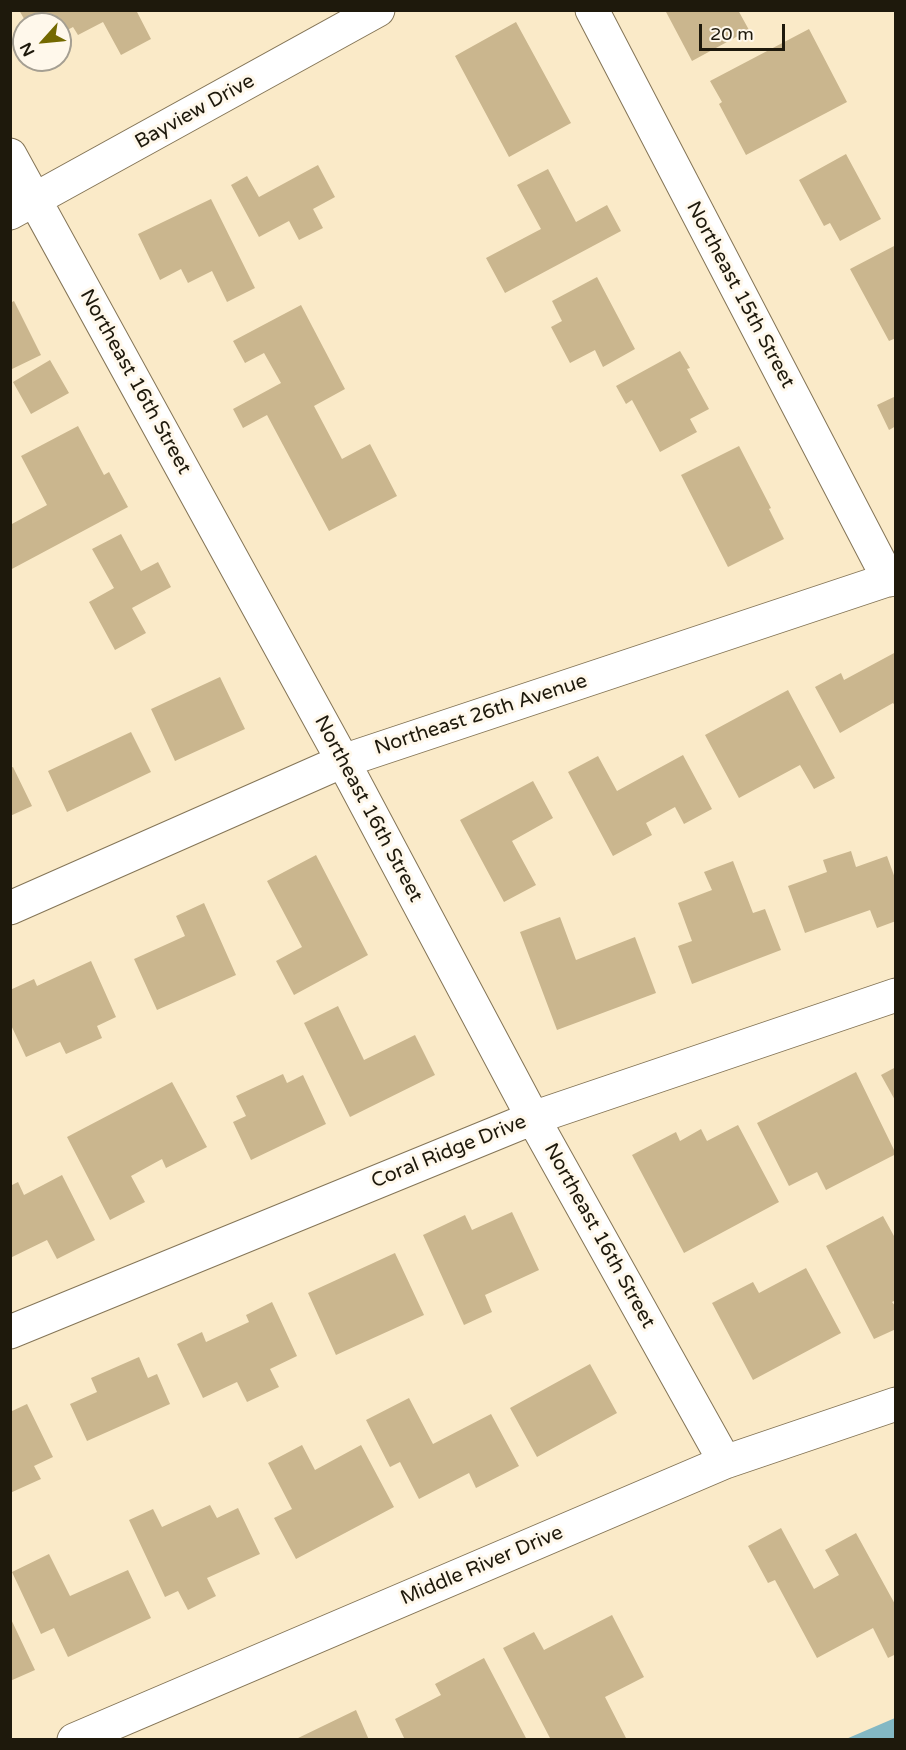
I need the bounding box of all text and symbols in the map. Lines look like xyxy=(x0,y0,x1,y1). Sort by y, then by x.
north arrow xyxy=(12,12,72,72)
scale bar xyxy=(702,12,788,50)
text: 20 m xyxy=(710,23,754,45)
text: N xyxy=(16,39,40,60)
street label: Bayview Drive xyxy=(131,69,259,155)
street label: Northeast 15th Street xyxy=(681,198,799,392)
street label: Northeast 16th Street xyxy=(74,285,196,479)
street label: Northeast 26th Avenue xyxy=(372,669,590,761)
street label: Northeast 16th Street xyxy=(309,712,427,906)
street label: Coral Ridge Drive xyxy=(368,1110,530,1194)
street label: Northeast 16th Street xyxy=(538,1139,660,1333)
street label: Middle River Drive xyxy=(397,1521,567,1611)

